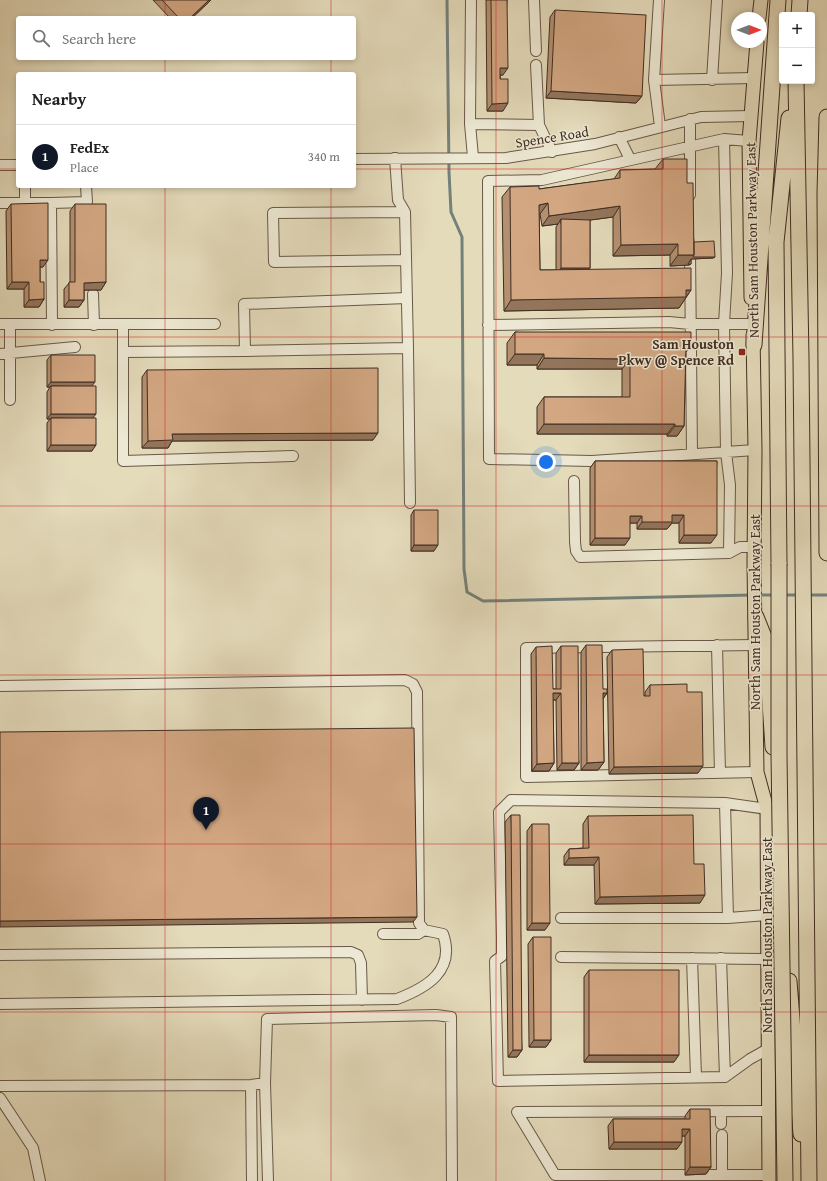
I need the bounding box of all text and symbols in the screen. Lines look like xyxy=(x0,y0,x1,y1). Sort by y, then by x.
north arrow xyxy=(731,12,767,48)
map controls xyxy=(779,12,815,84)
button: + xyxy=(779,12,815,48)
search box xyxy=(16,16,356,60)
icon: search xyxy=(30,27,52,49)
text: Search here xyxy=(62,28,136,49)
button: − xyxy=(779,48,815,84)
text: Nearby xyxy=(32,86,86,111)
street label: Spence Road xyxy=(514,121,591,153)
text: FedEx xyxy=(70,137,109,158)
street label: North Sam Houston Parkway East xyxy=(740,142,764,338)
text: 1 xyxy=(42,147,48,166)
text: 340 m xyxy=(308,147,340,166)
text: Place xyxy=(70,158,99,177)
place label: Sam Houston Pkwy @ Spence Rd xyxy=(618,334,735,370)
marker: Sam Houston Pkwy @ Spence Rd xyxy=(737,347,747,357)
your location xyxy=(536,452,556,472)
street label: North Sam Houston Parkway East xyxy=(745,514,765,710)
pin: 1 xyxy=(193,797,219,830)
street label: North Sam Houston Parkway East xyxy=(757,837,777,1033)

